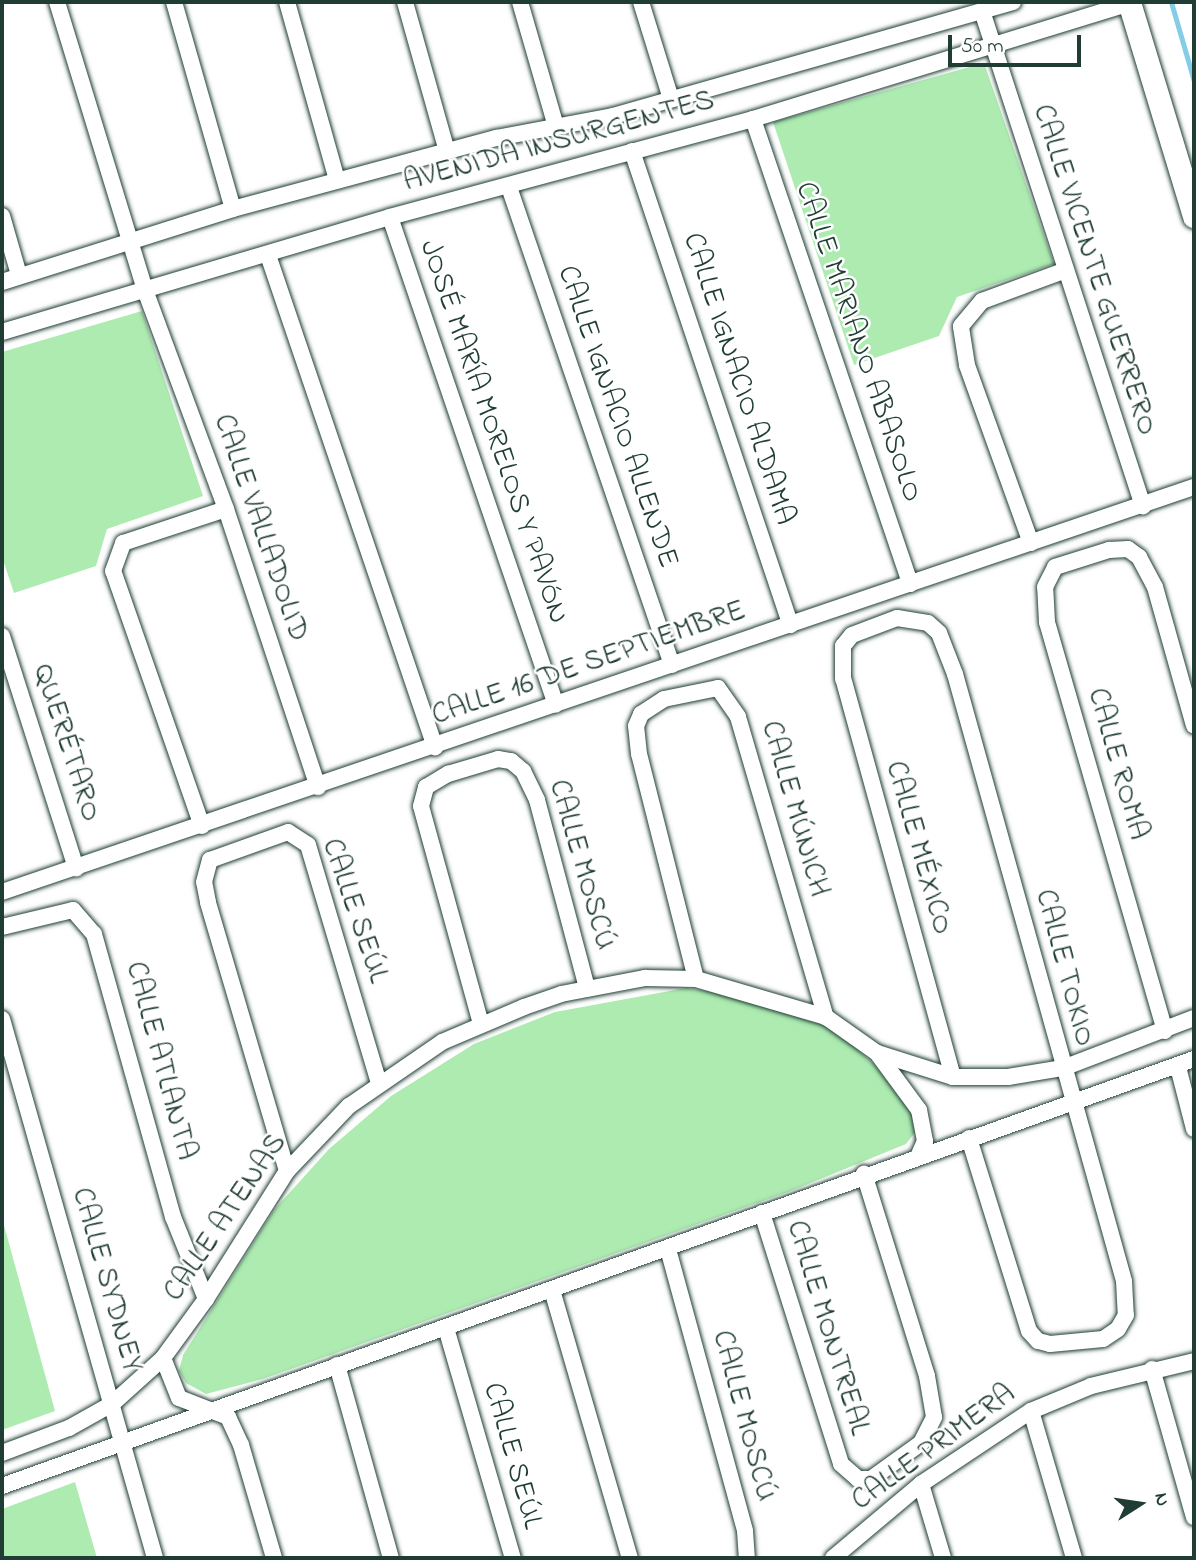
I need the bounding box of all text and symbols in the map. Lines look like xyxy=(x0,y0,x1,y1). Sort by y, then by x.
scale bar xyxy=(951,21,1084,65)
text: 50 m xyxy=(961,32,1004,62)
street label: AVENIDA INSURGENTES xyxy=(400,83,718,201)
street label: CALLE VICENTE GUERRERO xyxy=(1023,100,1165,440)
street label: CALLE MARIANO ABASOLO xyxy=(786,177,930,507)
street label: CALLE IGNACIO ALDAMA xyxy=(674,228,802,530)
street label: JOSÉ MARÍA MORELOS Y PAVÓN xyxy=(410,235,576,629)
street label: CALLE IGNACIO ALLENDE xyxy=(548,261,686,573)
street label: CALLE VALLADOLID xyxy=(204,410,316,646)
street label: CALLE 16 DE SEPTIEMBRE xyxy=(427,593,751,735)
street label: QUERÉTARO xyxy=(24,660,108,826)
street label: CALLE ROMA xyxy=(1078,684,1156,844)
street label: CALLE MÚNICH xyxy=(752,717,836,901)
street label: CALLE MÉXICO xyxy=(876,757,960,939)
street label: CALLE MOSCÚ xyxy=(540,776,622,954)
street label: CALLE SEÚL xyxy=(313,834,395,988)
street label: CALLE TOKIO xyxy=(1026,886,1102,1050)
street label: CALLE ATLANTA xyxy=(116,958,204,1164)
street label: CALLE ATENAS xyxy=(157,1127,295,1309)
street label: CALLE SYDNEY xyxy=(63,1184,149,1376)
street label: CALLE MONTREAL xyxy=(777,1216,877,1440)
street label: CALLE MOSCÚ xyxy=(703,1327,783,1505)
street label: CALLE PRIMERA xyxy=(845,1377,1023,1519)
street label: CALLE SEÚL xyxy=(474,1379,550,1533)
north arrow xyxy=(1105,1469,1175,1539)
text: N xyxy=(1146,1490,1176,1509)

